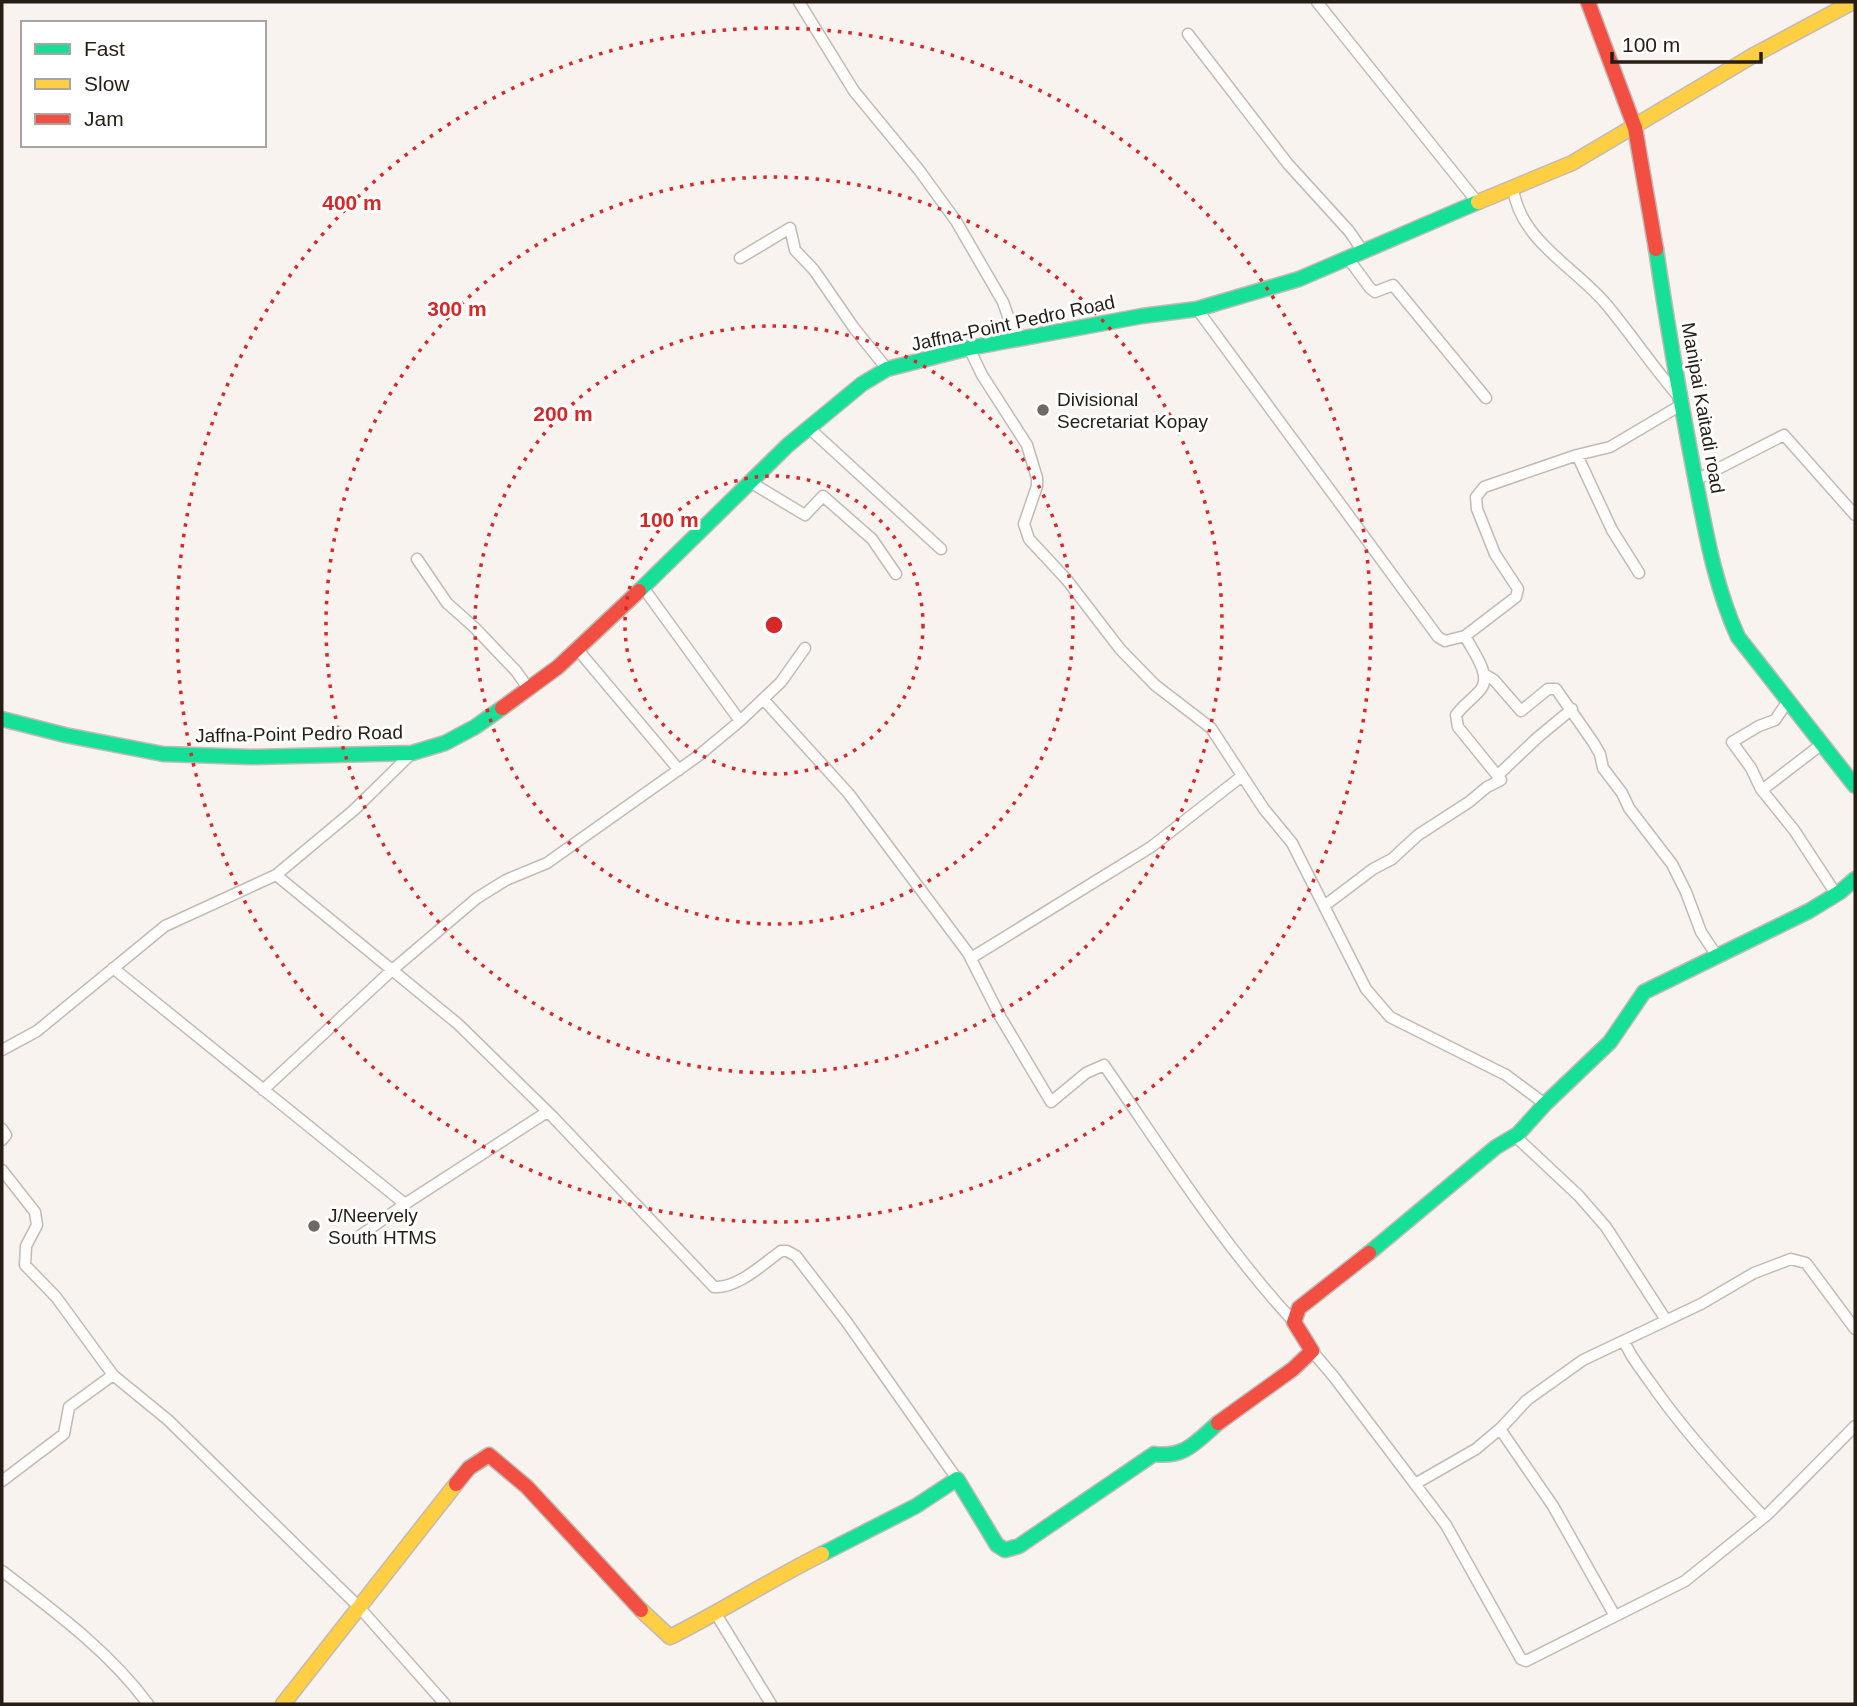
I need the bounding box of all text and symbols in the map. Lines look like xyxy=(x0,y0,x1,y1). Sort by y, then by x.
legend xyxy=(21,21,266,147)
scale bar xyxy=(1612,21,1761,65)
text: 100 m xyxy=(1622,33,1680,56)
text: Fast xyxy=(84,37,125,60)
text: Slow xyxy=(84,72,130,95)
text: Jam xyxy=(84,107,124,130)
text: 400 m xyxy=(322,191,382,214)
street label: Jaffna-Point Pedro Road xyxy=(909,291,1117,355)
text: 300 m xyxy=(427,297,487,320)
street label: Manipai Kaitadi road xyxy=(1678,321,1728,495)
place label: Divisional Secretariat Kopay xyxy=(1057,389,1209,432)
text: 200 m xyxy=(533,402,593,425)
marker: Divisional Secretariat Kopay xyxy=(1035,402,1051,418)
text: 100 m xyxy=(639,508,699,531)
centre of rings xyxy=(762,613,786,637)
street label: Jaffna-Point Pedro Road xyxy=(195,722,403,746)
place label: J/Neervely South HTMS xyxy=(328,1205,437,1248)
marker: J/Neervely South HTMS xyxy=(306,1218,322,1234)

